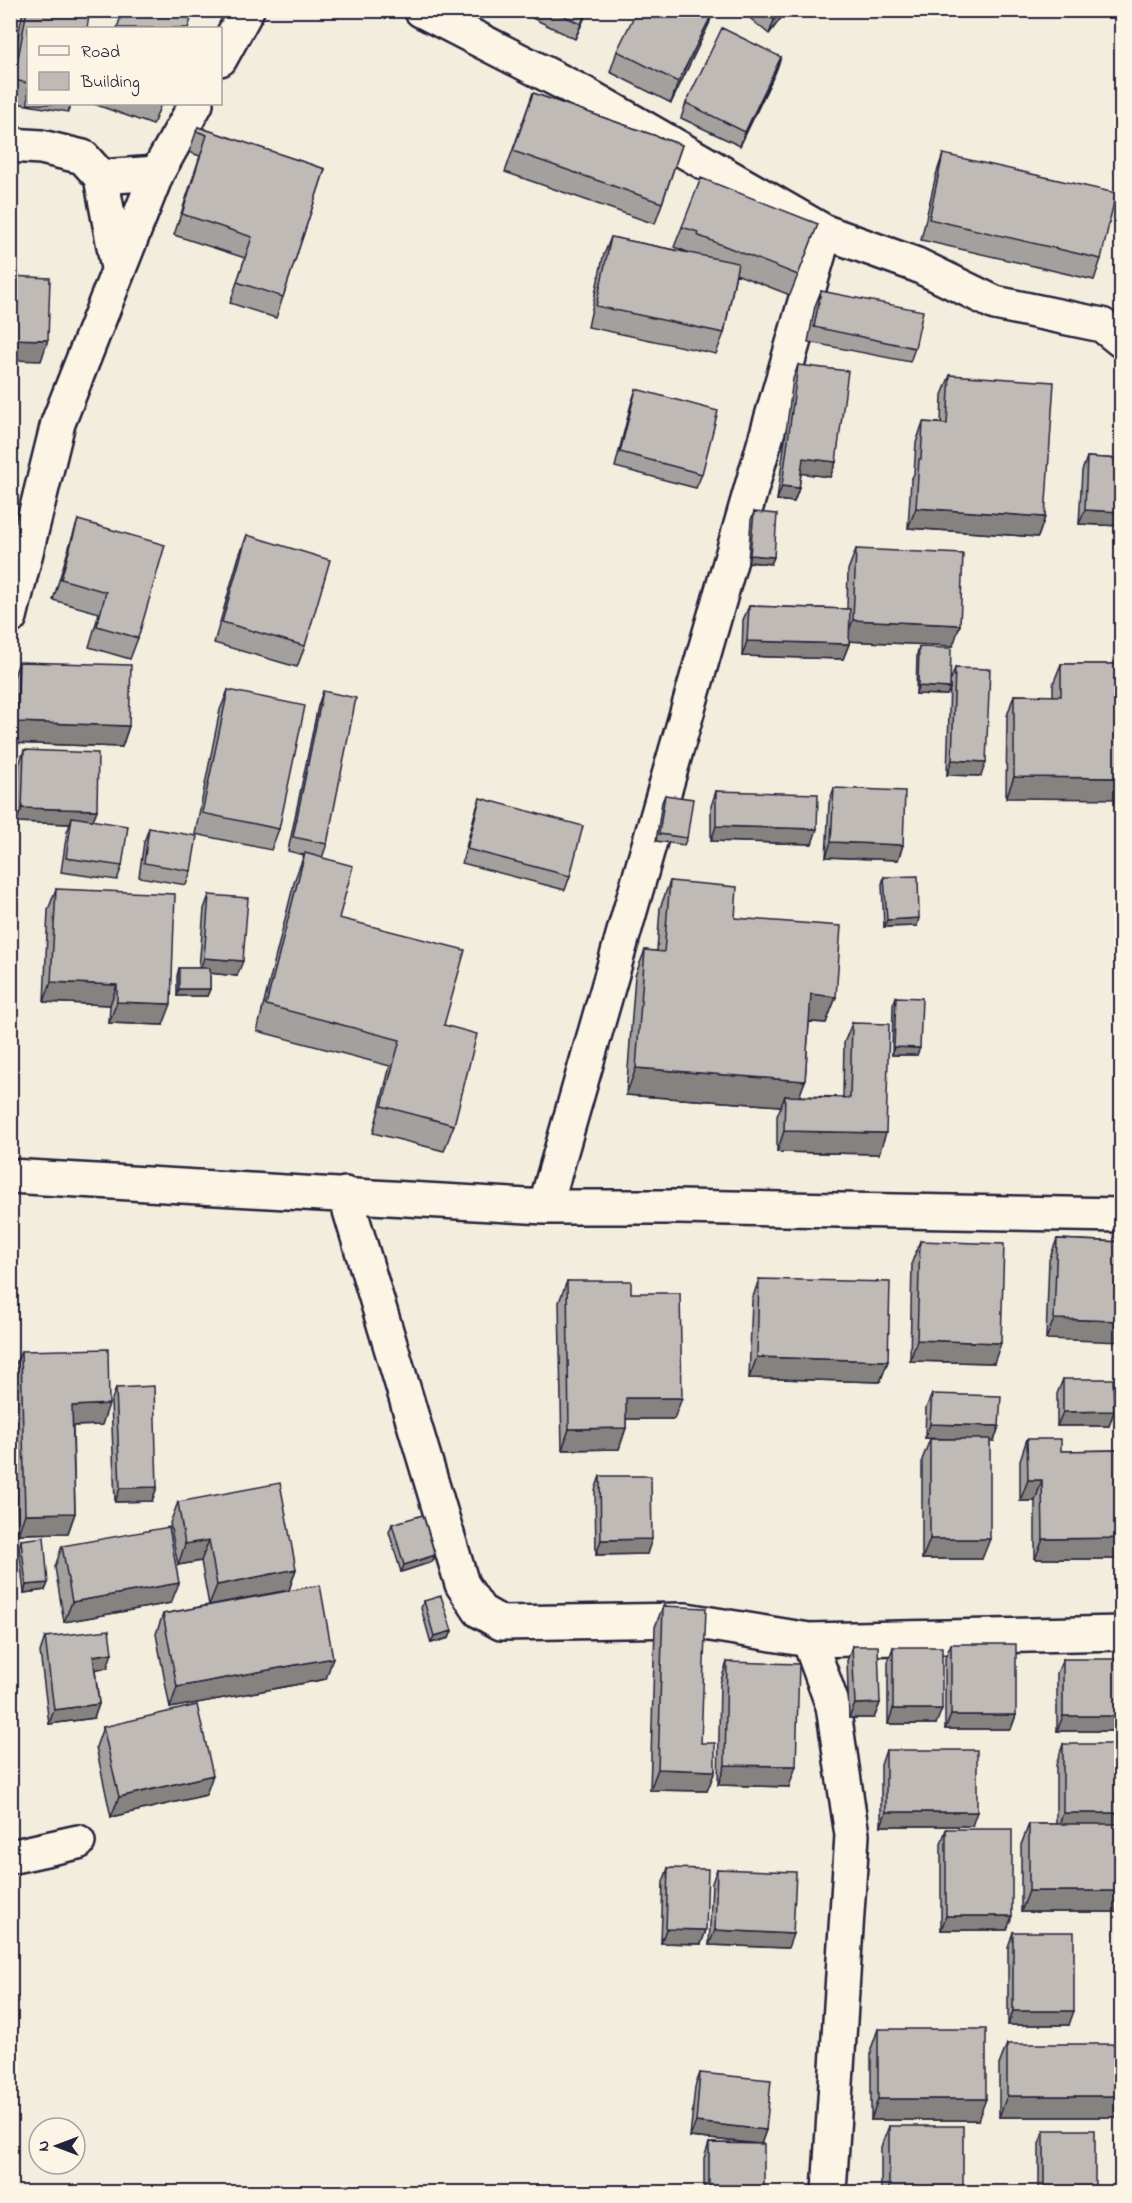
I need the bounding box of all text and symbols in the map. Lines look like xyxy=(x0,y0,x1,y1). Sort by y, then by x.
legend xyxy=(27,27,222,105)
text: Road xyxy=(81,40,120,66)
text: Building xyxy=(80,70,140,97)
north arrow xyxy=(27,2116,87,2176)
text: N xyxy=(32,2140,56,2151)

